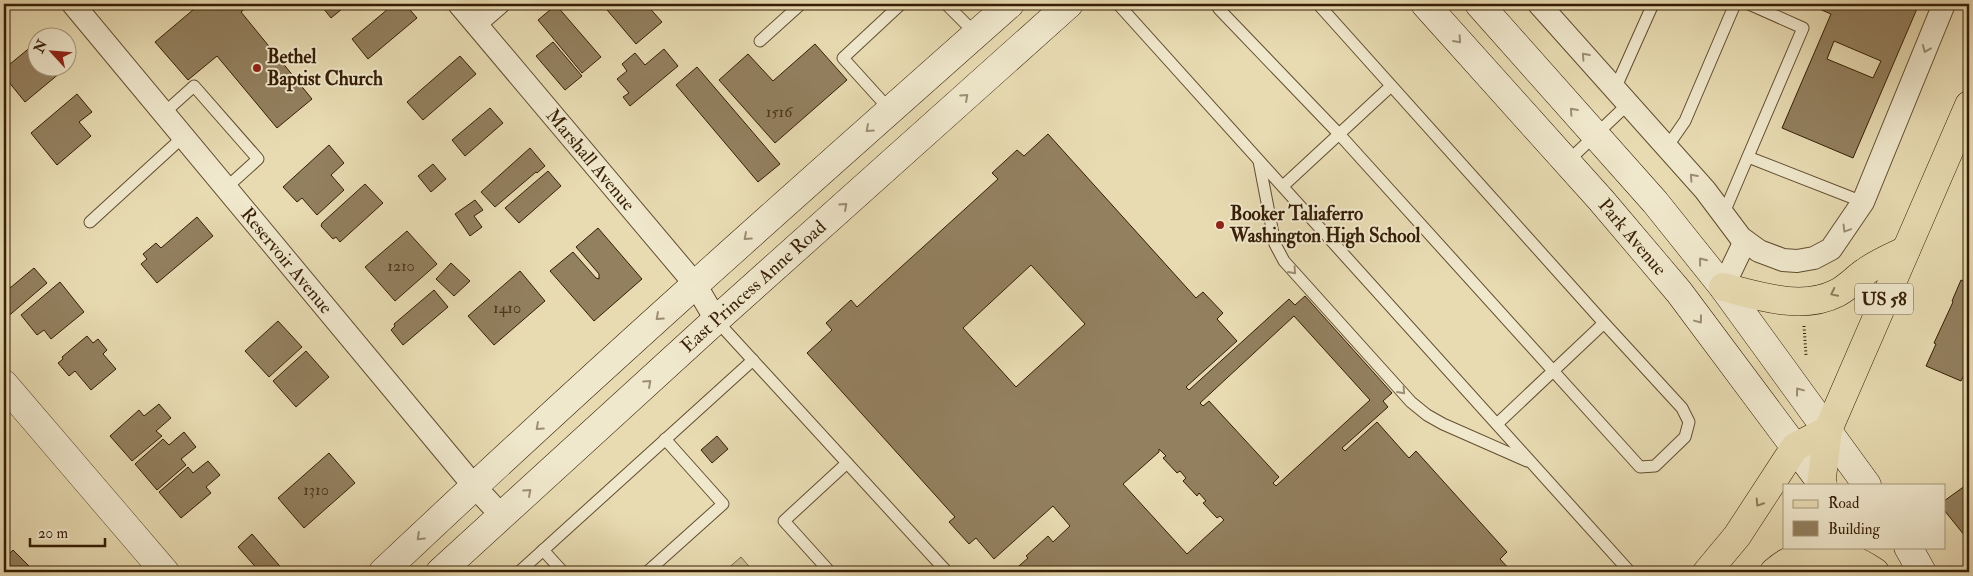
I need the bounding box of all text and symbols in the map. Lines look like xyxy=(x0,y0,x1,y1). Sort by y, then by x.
north arrow xyxy=(28,28,78,78)
one-way arrow xyxy=(1452,35,1461,44)
text: N xyxy=(30,37,51,57)
one-way arrow xyxy=(1921,44,1932,53)
place label: Bethel Baptist Church xyxy=(267,45,383,92)
one-way arrow xyxy=(1582,52,1591,61)
marker: Bethel Baptist Church xyxy=(251,62,263,74)
one-way arrow xyxy=(960,94,969,103)
house number: 1516 xyxy=(766,102,793,122)
street label: Marshall Avenue xyxy=(541,104,640,216)
one-way arrow xyxy=(1570,107,1579,116)
one-way arrow xyxy=(865,123,874,132)
one-way arrow xyxy=(1690,173,1699,182)
street label: Park Avenue xyxy=(1593,194,1672,281)
one-way arrow xyxy=(839,202,848,211)
place label: Booker Taliaferro Washington High School xyxy=(1229,202,1420,249)
street label: Reservoir Avenue xyxy=(235,203,338,319)
street label: East Princess Anne Road xyxy=(676,215,832,358)
marker: Booker Taliaferro Washington High School xyxy=(1214,219,1226,231)
one-way arrow xyxy=(1842,224,1852,233)
one-way arrow xyxy=(744,231,753,240)
house number: 1210 xyxy=(387,256,415,276)
one-way arrow xyxy=(1699,258,1707,267)
one-way arrow xyxy=(1287,265,1296,274)
road number: US 58 xyxy=(1855,284,1913,314)
one-way arrow xyxy=(1831,287,1840,297)
house number: 1410 xyxy=(493,298,521,318)
one-way arrow xyxy=(655,311,664,320)
one-way arrow xyxy=(1693,314,1702,324)
one-way arrow xyxy=(642,379,651,388)
one-way arrow xyxy=(1396,386,1405,395)
one-way arrow xyxy=(1797,388,1805,397)
one-way arrow xyxy=(535,421,544,430)
house number: 1310 xyxy=(303,480,329,500)
legend xyxy=(1783,484,1946,548)
one-way arrow xyxy=(522,489,531,498)
text: Road xyxy=(1828,494,1860,513)
one-way arrow xyxy=(1756,497,1765,506)
scale bar xyxy=(30,516,105,548)
text: Building xyxy=(1828,520,1880,539)
text: 20 m xyxy=(38,524,68,543)
one-way arrow xyxy=(416,531,425,540)

